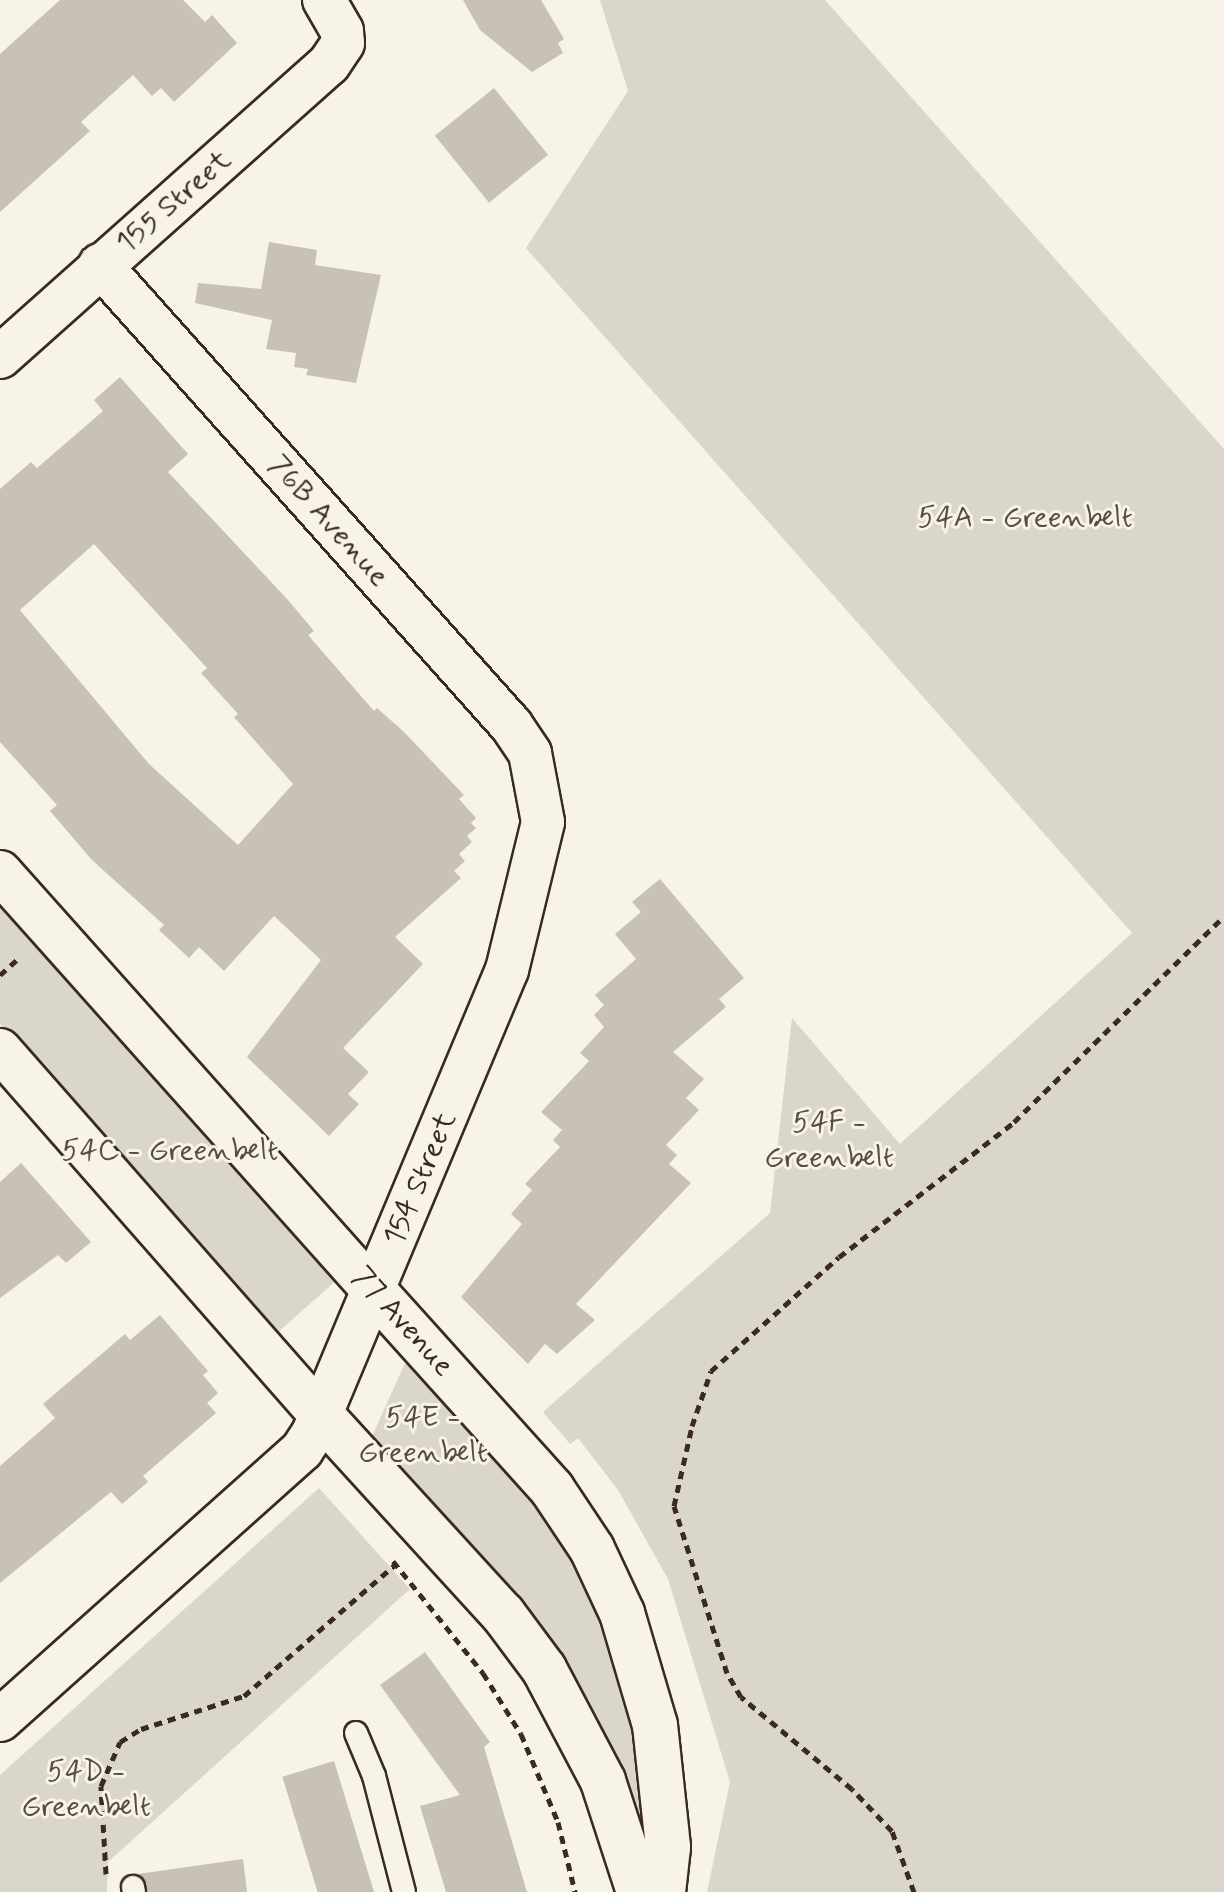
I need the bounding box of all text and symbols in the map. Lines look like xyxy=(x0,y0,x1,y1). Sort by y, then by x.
street label: 155 Street xyxy=(109,142,239,262)
street label: 76B Avenue xyxy=(262,451,394,591)
park label: 54A - Greenbelt xyxy=(917,500,1133,536)
park label: 54F - Greenbelt xyxy=(764,1105,894,1176)
street label: 154 Street xyxy=(377,1107,465,1251)
park label: 54C - Greenbelt xyxy=(62,1133,278,1169)
street label: 77 Avenue xyxy=(343,1260,461,1384)
park label: 54E - Greenbelt xyxy=(358,1400,488,1470)
park label: 54D - Greenbelt xyxy=(21,1754,151,1824)

